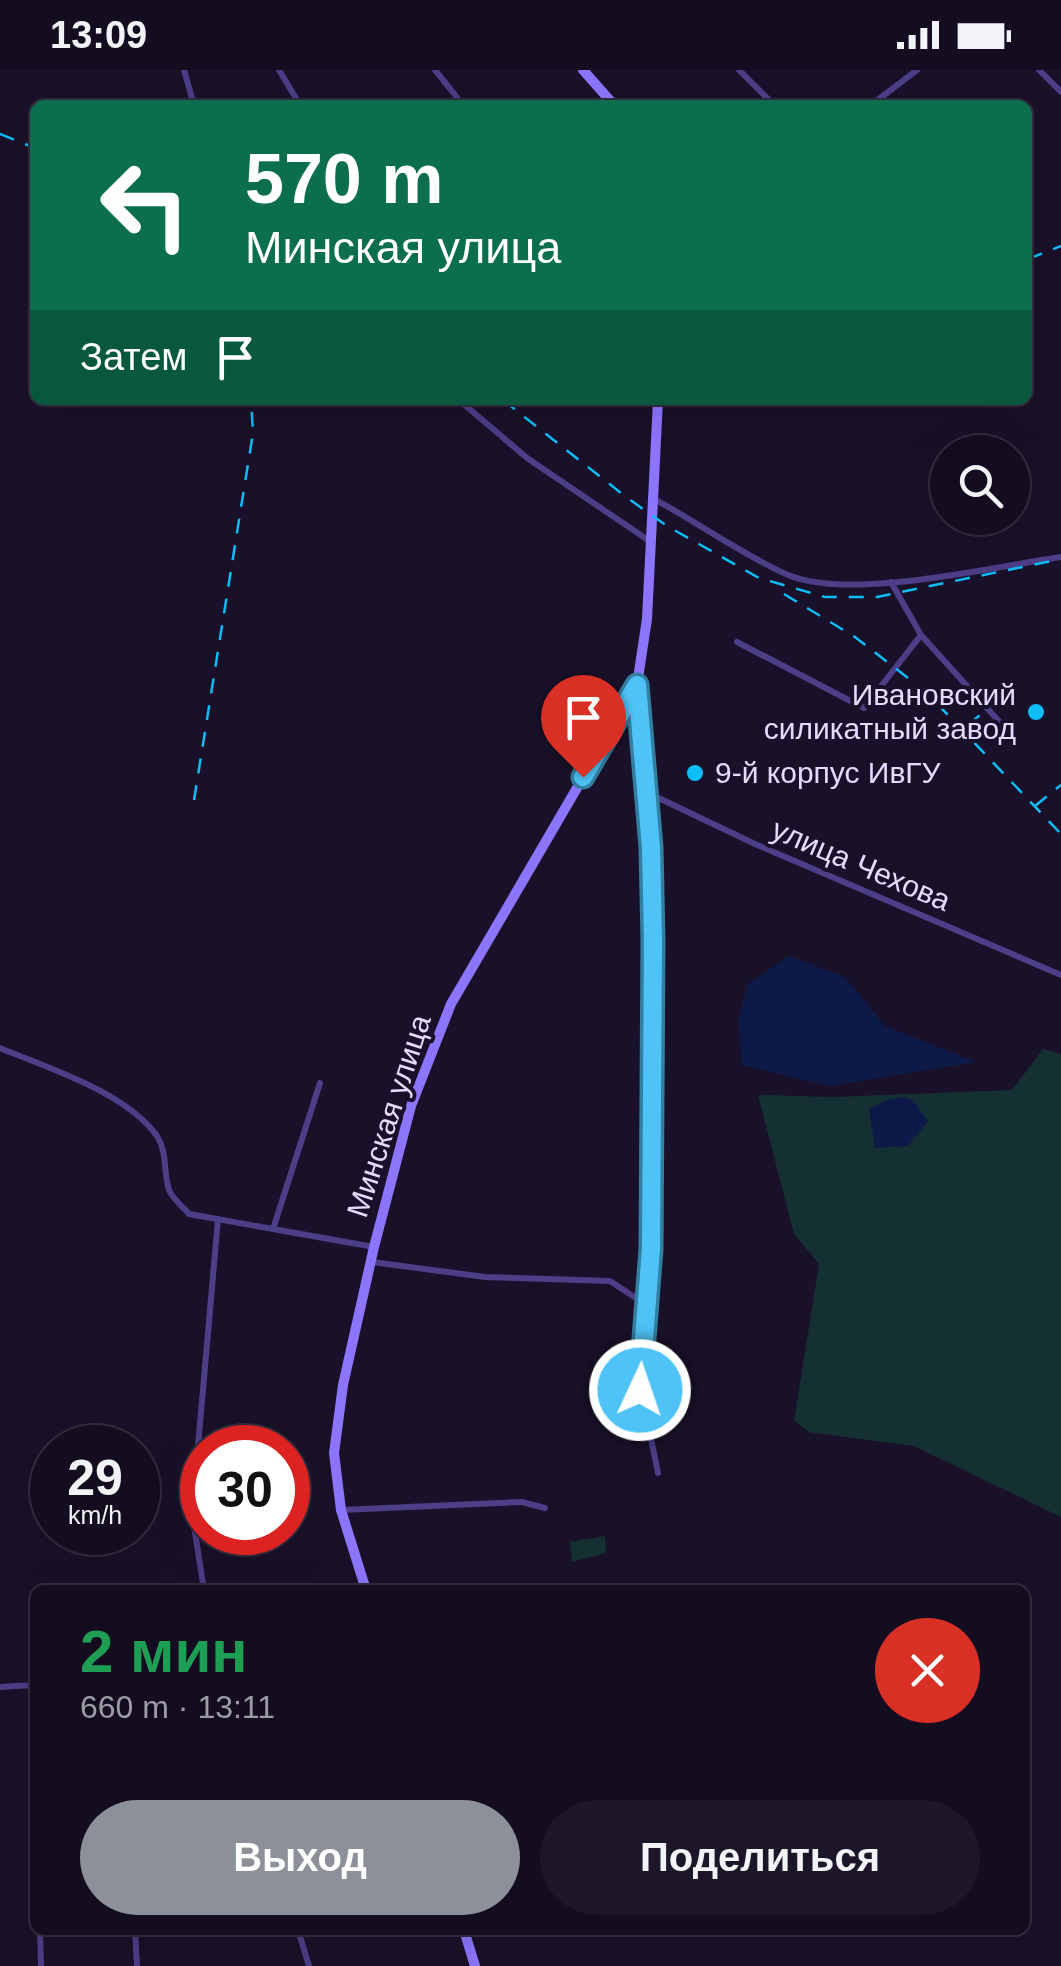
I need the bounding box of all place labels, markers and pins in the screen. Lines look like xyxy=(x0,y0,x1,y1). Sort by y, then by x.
pin xyxy=(541,675,626,778)
place label: Ивановский силикатный завод xyxy=(764,678,1016,745)
marker: Ивановский силикатный завод xyxy=(1025,701,1047,723)
place label: 9-й корпус ИвГУ xyxy=(715,756,942,789)
marker: 9-й корпус ИвГУ xyxy=(684,762,706,784)

